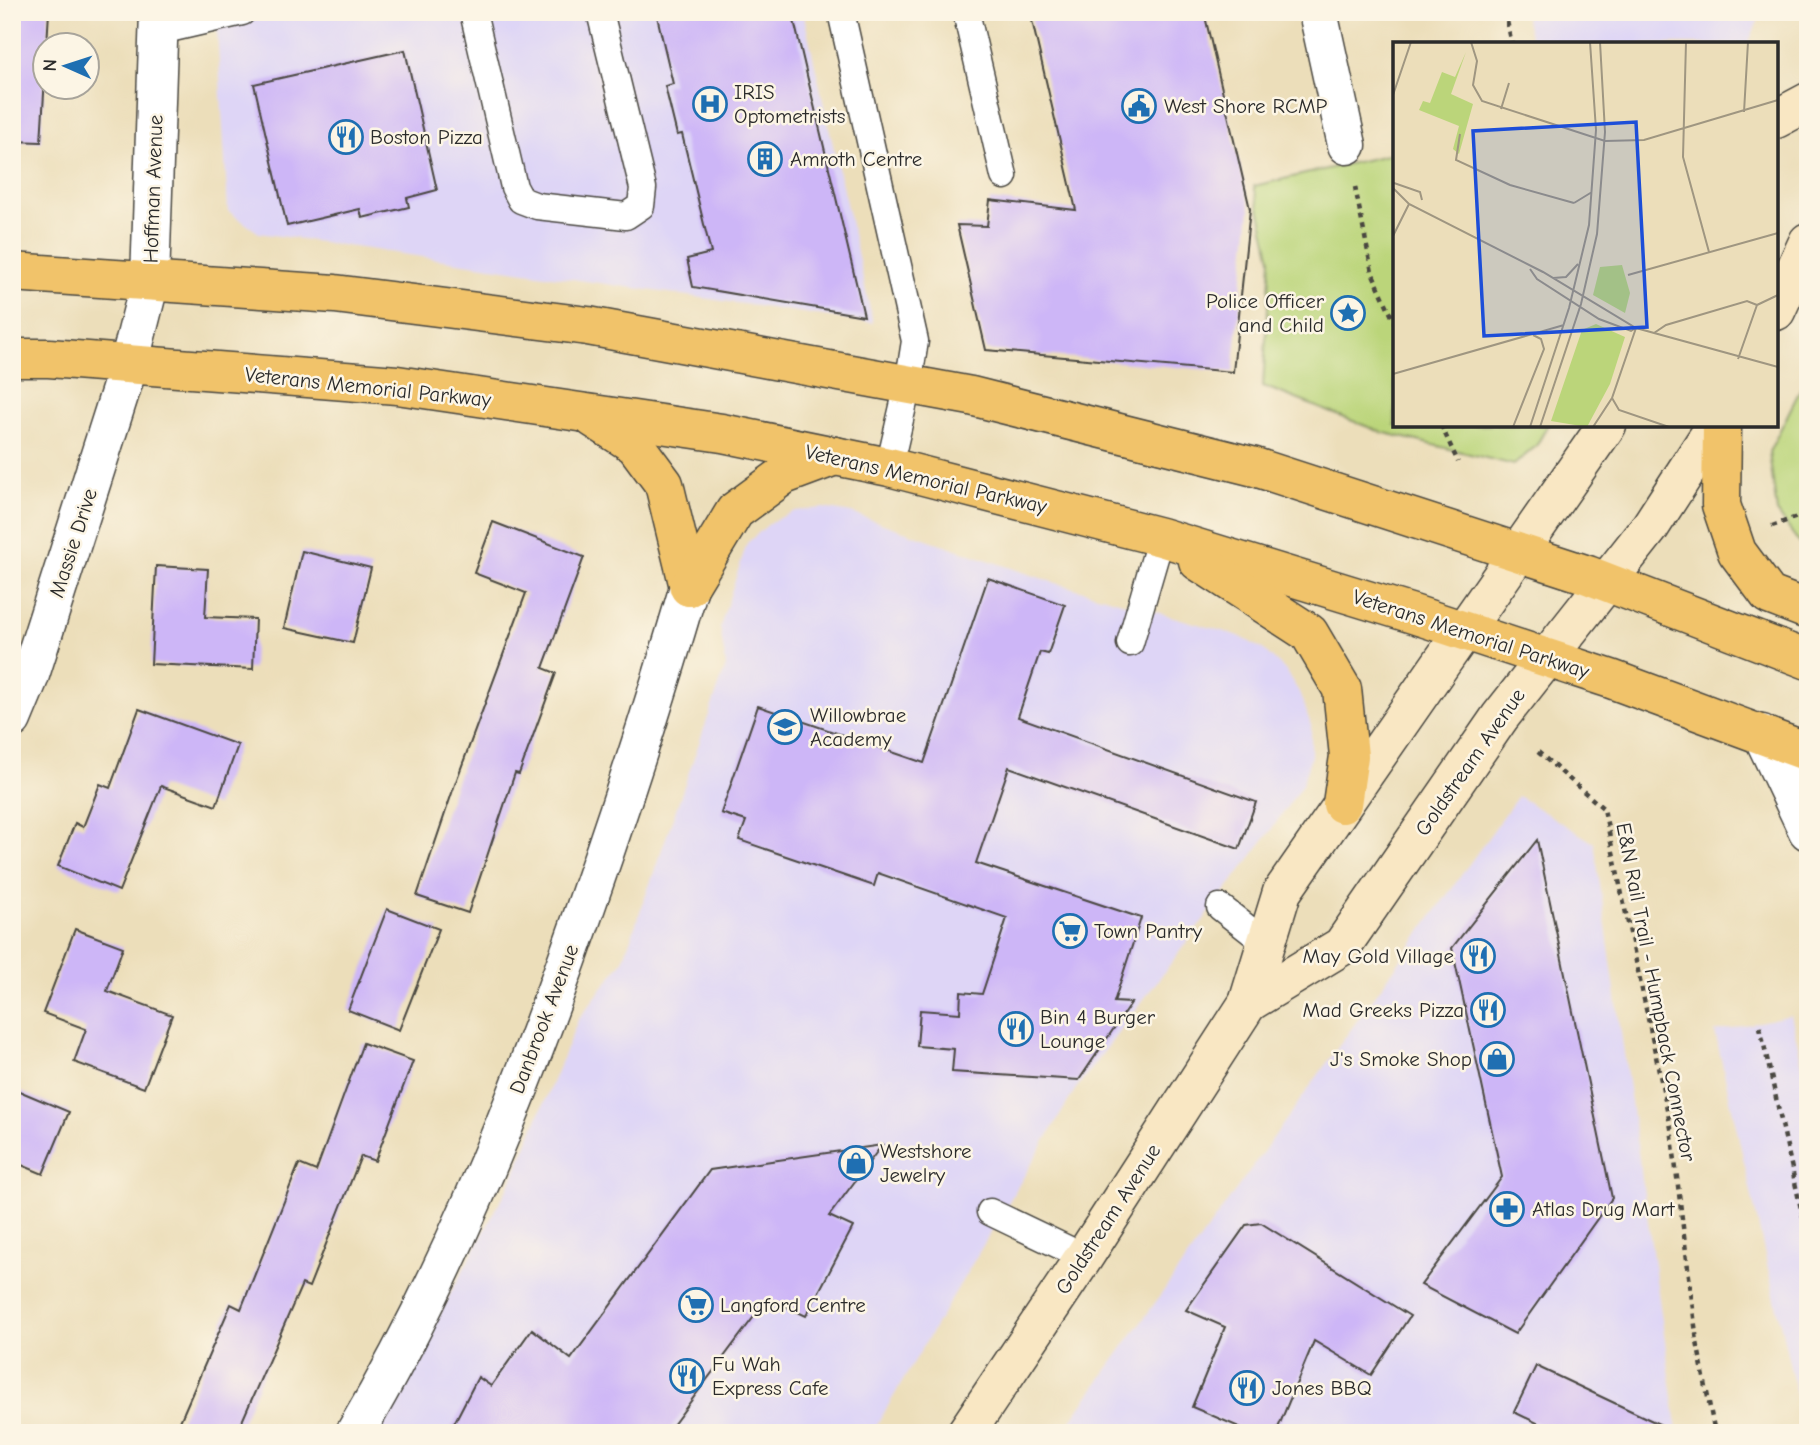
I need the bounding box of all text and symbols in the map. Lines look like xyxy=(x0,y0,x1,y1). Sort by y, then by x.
north arrow xyxy=(32,32,102,102)
inset map xyxy=(1393,42,1778,427)
text: N xyxy=(39,58,61,72)
place label: IRIS Optometrists xyxy=(734,80,845,128)
hospital icon: IRIS Optometrists xyxy=(691,85,729,123)
public building icon: West Shore RCMP xyxy=(1120,87,1158,125)
place label: West Shore RCMP xyxy=(1164,94,1327,118)
street label: Hoffman Avenue xyxy=(138,114,168,264)
restaurant icon: Boston Pizza xyxy=(327,118,365,156)
place label: Boston Pizza xyxy=(370,125,483,149)
building icon: Amroth Centre xyxy=(746,140,784,178)
place label: Amroth Centre xyxy=(790,147,922,171)
place label: Police Officer and Child xyxy=(1206,289,1325,337)
place icon: Police Officer and Child xyxy=(1329,294,1367,332)
street label: Veterans Memorial Parkway xyxy=(244,362,493,412)
street label: Veterans Memorial Parkway xyxy=(803,439,1050,519)
street label: Massie Drive xyxy=(44,485,102,601)
street label: Veterans Memorial Parkway xyxy=(1350,584,1593,684)
street label: Goldstream Avenue xyxy=(1410,684,1530,840)
place label: Willowbrae Academy xyxy=(810,703,906,751)
school or university icon: Willowbrae Academy xyxy=(766,708,804,746)
street label: E&N Rail Trail - Humpback Connector xyxy=(1611,821,1701,1164)
supermarket icon: Town Pantry xyxy=(1051,912,1089,950)
place label: Town Pantry xyxy=(1094,919,1203,943)
restaurant icon: May Gold Village xyxy=(1459,937,1497,975)
street label: Danbrook Avenue xyxy=(504,941,584,1097)
place label: May Gold Village xyxy=(1303,944,1454,968)
restaurant icon: Mad Greeks Pizza xyxy=(1469,991,1507,1029)
place label: Mad Greeks Pizza xyxy=(1302,998,1464,1022)
place label: Bin 4 Burger Lounge xyxy=(1040,1005,1156,1053)
restaurant icon: Bin 4 Burger Lounge xyxy=(997,1010,1035,1048)
shop icon: J's Smoke Shop xyxy=(1478,1040,1516,1078)
place label: J's Smoke Shop xyxy=(1330,1047,1472,1071)
place label: Westshore Jewelry xyxy=(880,1139,972,1187)
street label: Goldstream Avenue xyxy=(1050,1139,1166,1299)
shop icon: Westshore Jewelry xyxy=(837,1144,875,1182)
pharmacy icon: Atlas Drug Mart xyxy=(1488,1190,1526,1228)
place label: Atlas Drug Mart xyxy=(1532,1197,1676,1221)
supermarket icon: Langford Centre xyxy=(677,1286,715,1324)
place label: Langford Centre xyxy=(720,1293,866,1317)
place label: Fu Wah Express Cafe xyxy=(712,1352,828,1400)
restaurant icon: Fu Wah Express Cafe xyxy=(668,1357,706,1395)
restaurant icon: Jones BBQ xyxy=(1228,1369,1266,1407)
place label: Jones BBQ xyxy=(1272,1376,1372,1400)

